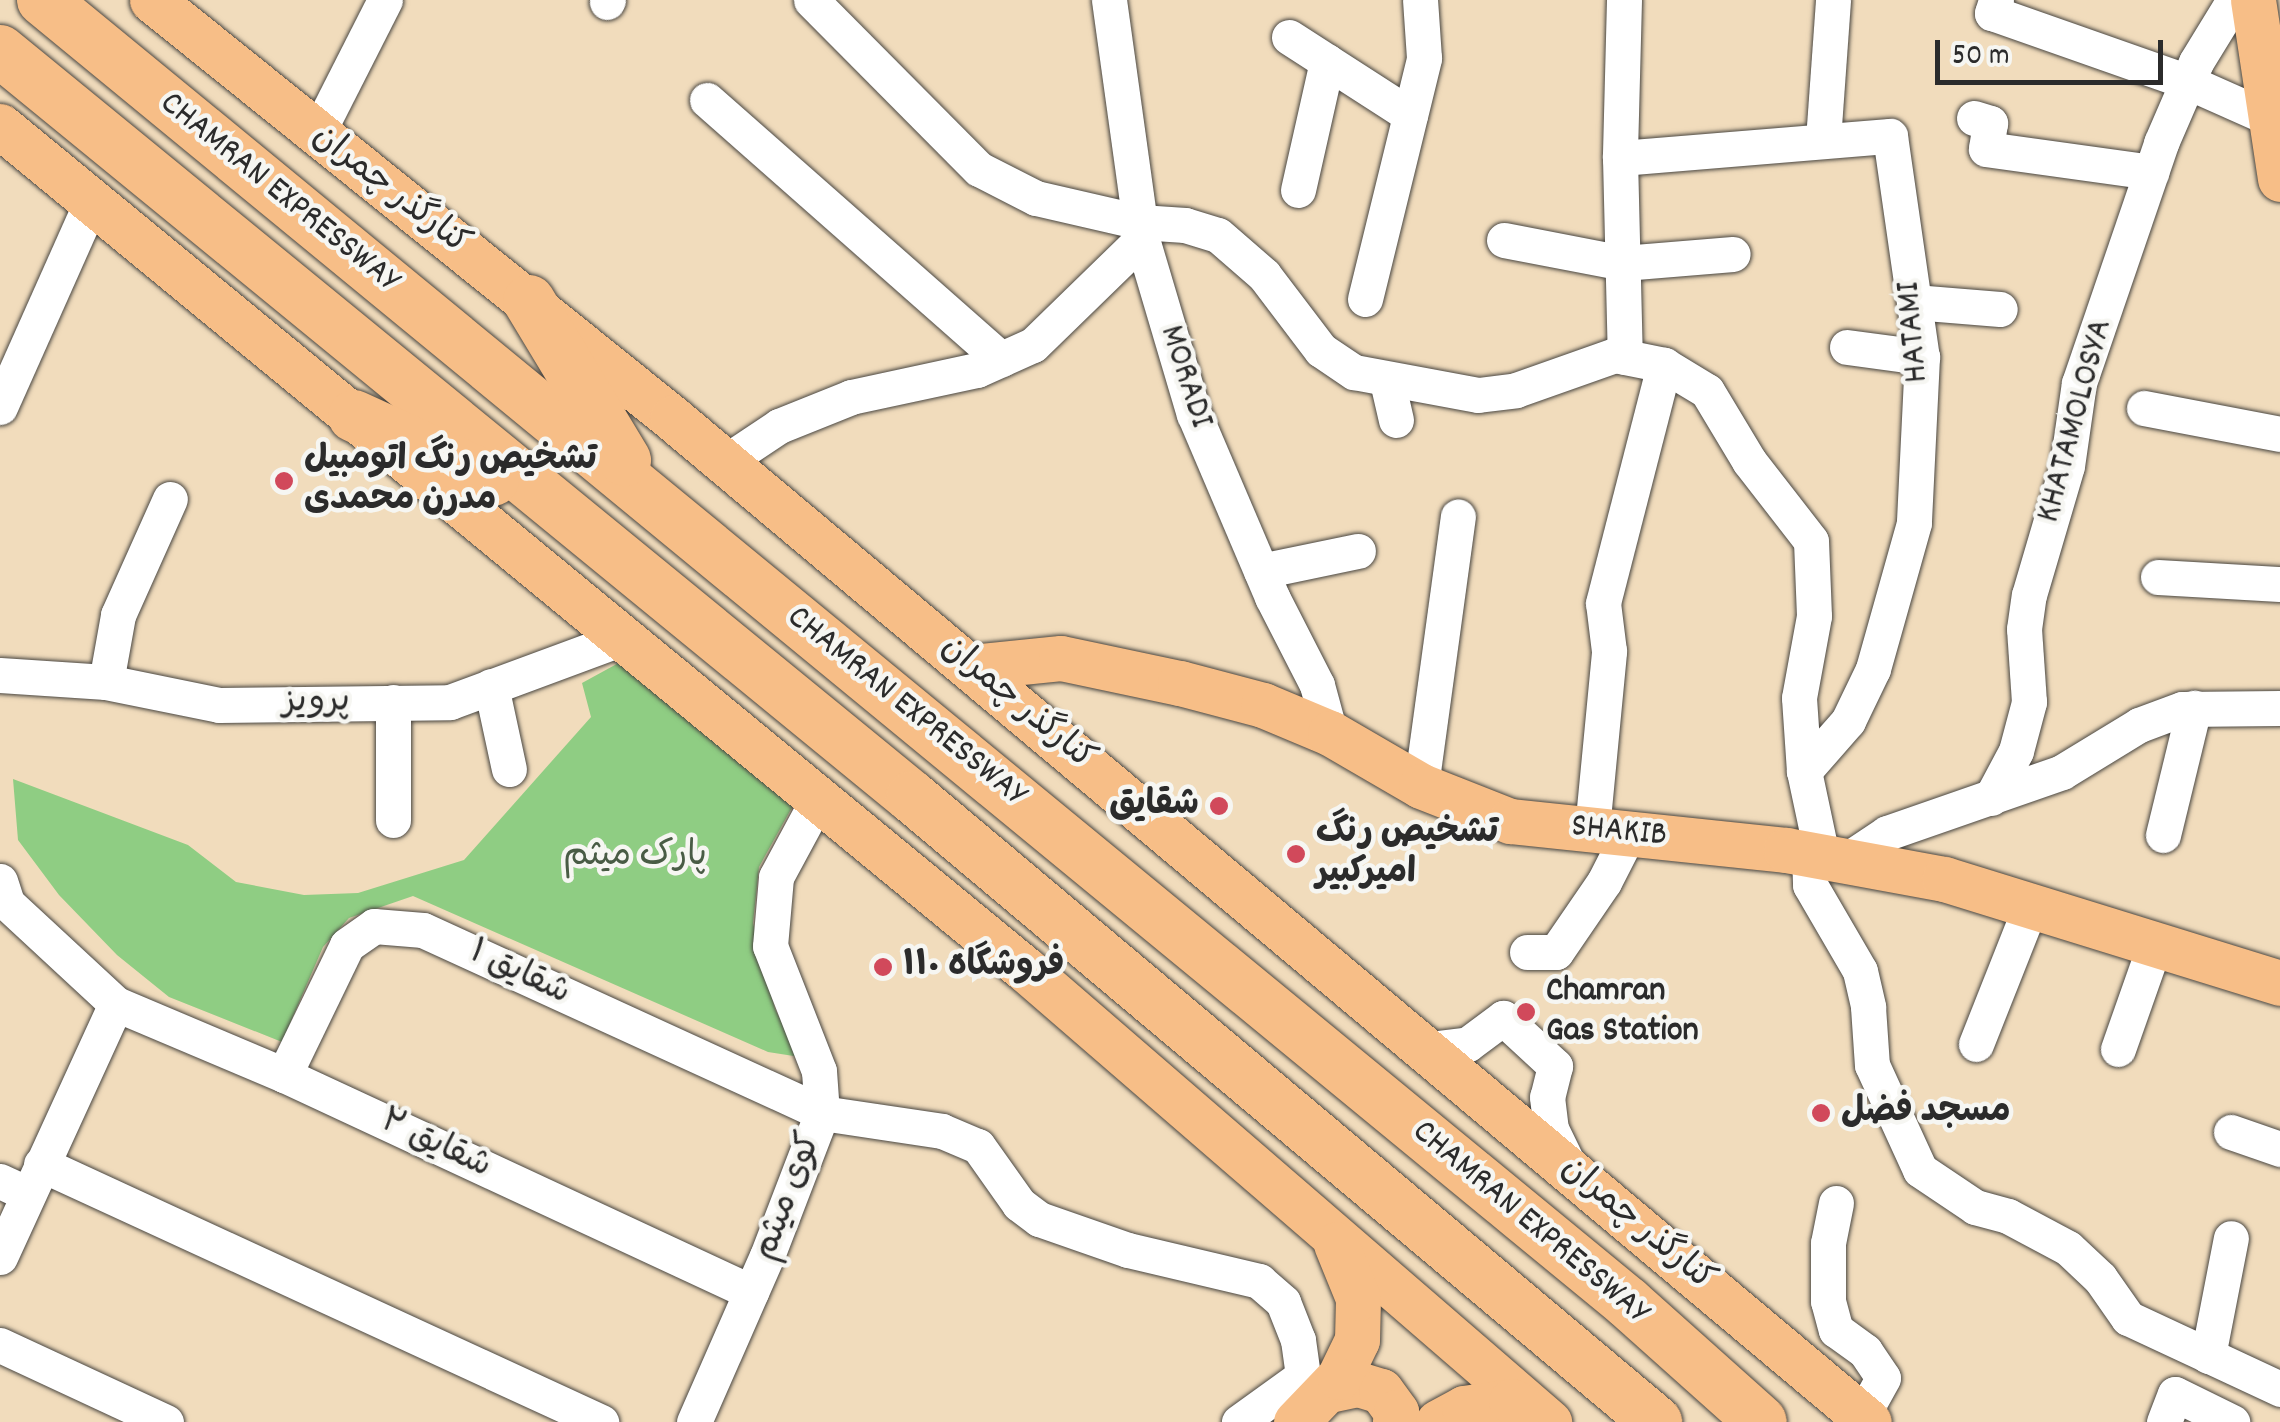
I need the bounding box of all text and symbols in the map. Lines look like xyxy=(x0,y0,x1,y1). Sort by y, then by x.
scale bar xyxy=(1940,20,2168,82)
text: 50 m xyxy=(1952,36,2010,79)
street label: CHAMRAN EXPRESSWAY xyxy=(151,83,407,303)
street label: کنارگذر چمران xyxy=(303,116,477,266)
street label: HATAMI xyxy=(1889,280,1939,384)
street label: KHATAMOLOSYA xyxy=(2029,315,2123,527)
street label: MORADI xyxy=(1149,320,1221,434)
place label: تشخیص رنگ اتومبیل مدرن محمدی xyxy=(304,440,597,522)
marker: تشخیص رنگ اتومبیل مدرن محمدی xyxy=(273,470,295,492)
street label: CHAMRAN EXPRESSWAY xyxy=(778,597,1034,817)
street label: کنارگذر چمران xyxy=(931,627,1103,781)
street label: پرویز xyxy=(282,681,350,725)
place label: شقایق xyxy=(1109,785,1199,827)
marker: شقایق xyxy=(1208,795,1230,817)
street label: SHAKIB xyxy=(1569,806,1669,858)
place label: تشخیص رنگ امیرکبیر xyxy=(1316,813,1498,895)
park label: پارک میثم xyxy=(563,836,707,878)
marker: تشخیص رنگ امیرکبیر xyxy=(1285,843,1307,865)
street label: شقایق ۱ xyxy=(462,932,576,1016)
place label: فروشگاه ۱۱۰ xyxy=(903,946,1065,988)
marker: فروشگاه ۱۱۰ xyxy=(872,956,894,978)
place label: Chamran Gas Station xyxy=(1546,971,1699,1053)
marker: Chamran Gas Station xyxy=(1515,1001,1537,1023)
place label: مسجد فضل xyxy=(1841,1092,2011,1134)
street label: شقایق ۲ xyxy=(373,1101,497,1189)
marker: مسجد فضل xyxy=(1810,1102,1832,1124)
street label: CHAMRAN EXPRESSWAY xyxy=(1403,1112,1657,1334)
street label: کوی میثم xyxy=(745,1127,833,1267)
street label: کنارگذر چمران xyxy=(1551,1148,1723,1302)

